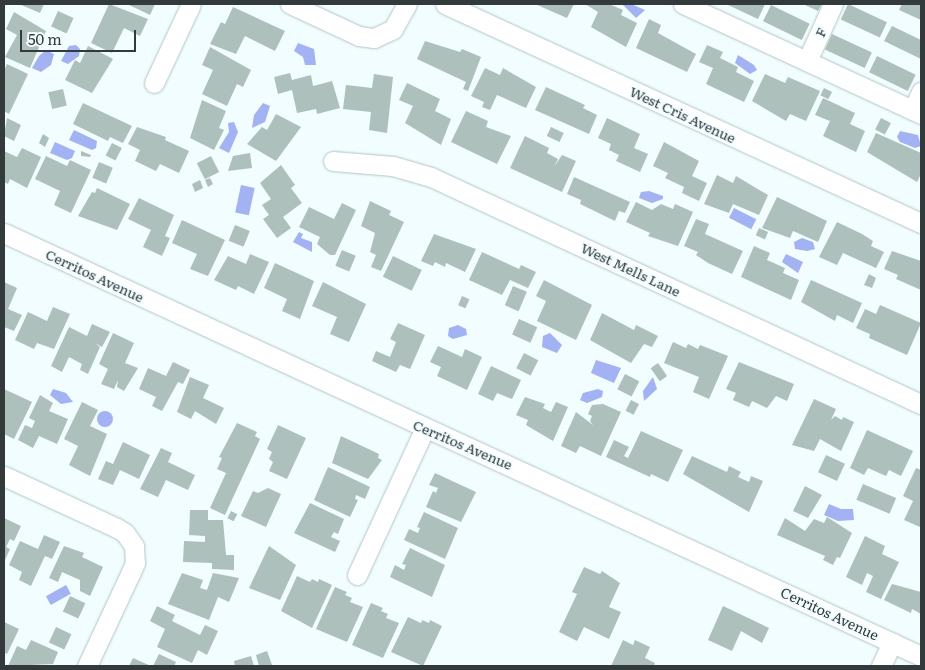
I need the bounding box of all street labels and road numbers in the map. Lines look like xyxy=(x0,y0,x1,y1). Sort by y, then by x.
street label: F xyxy=(811,25,829,39)
street label: West Cris Avenue xyxy=(627,82,739,146)
street label: West Mells Lane xyxy=(579,239,683,299)
street label: Cerritos Avenue xyxy=(43,245,147,305)
street label: Cerritos Avenue xyxy=(411,416,515,472)
street label: Cerritos Avenue xyxy=(778,583,882,643)

